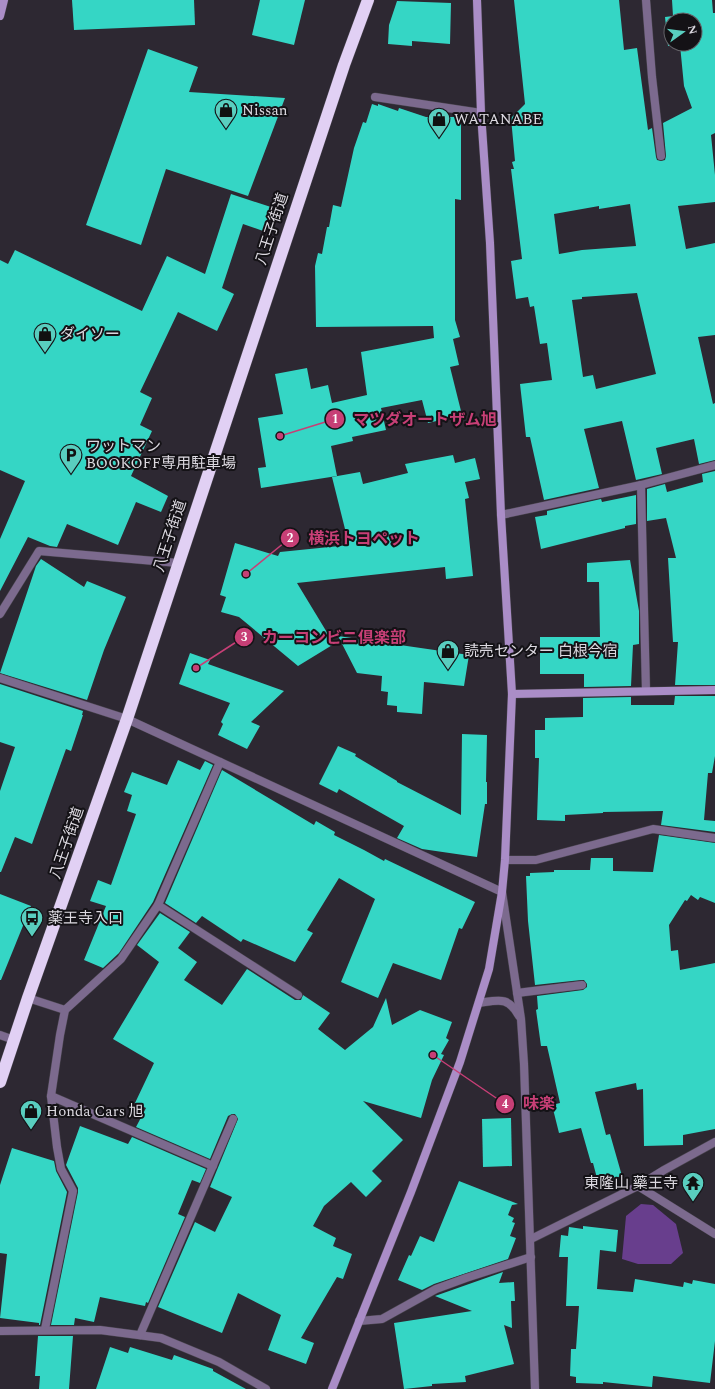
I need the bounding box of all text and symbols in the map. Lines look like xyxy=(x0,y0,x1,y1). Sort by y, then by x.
north arrow xyxy=(663,12,703,52)
text: N xyxy=(683,23,702,36)
shop icon: Nissan xyxy=(213,97,239,130)
place label: Nissan xyxy=(242,99,288,122)
shop icon: WATANABE xyxy=(426,106,452,139)
place label: WATANABE xyxy=(454,108,542,131)
street label: 八王子街道 xyxy=(249,190,295,268)
shop icon: ダイソー xyxy=(32,321,58,354)
place label: ダイソー xyxy=(60,323,120,346)
callout: マツダオートザム旭 xyxy=(325,405,505,433)
text: マツダオートザム旭 xyxy=(353,408,497,432)
text: 1 xyxy=(332,410,338,429)
place label: ワットマン BOOKOFF専用駐車場 xyxy=(86,435,236,475)
parking icon: ワットマン BOOKOFF専用駐車場 xyxy=(58,442,84,475)
street label: 八王子街道 xyxy=(147,497,193,575)
callout: 横浜トヨペット xyxy=(280,524,428,552)
text: 横浜トヨペット xyxy=(308,527,420,551)
text: 2 xyxy=(287,529,294,548)
callout: カーコンビニ倶楽部 xyxy=(234,623,414,651)
text: カーコンビニ倶楽部 xyxy=(262,626,406,650)
text: 3 xyxy=(241,628,248,647)
shop icon: 読売センター 白根今宿 xyxy=(435,638,461,671)
place label: 読売センター 白根今宿 xyxy=(464,640,618,663)
street label: 八王子街道 xyxy=(44,804,90,882)
bus stop icon: 薬王寺入口 xyxy=(19,905,45,938)
place label: 薬王寺入口 xyxy=(48,907,123,930)
callout: 味楽 xyxy=(495,1090,563,1118)
text: 味楽 xyxy=(523,1092,555,1116)
text: 4 xyxy=(502,1095,509,1114)
shop icon: Honda Cars 旭 xyxy=(18,1098,44,1131)
place label: Honda Cars 旭 xyxy=(46,1100,144,1123)
temple icon: 東隆山 藥王寺 xyxy=(680,1170,706,1203)
place label: 東隆山 藥王寺 xyxy=(584,1172,678,1195)

